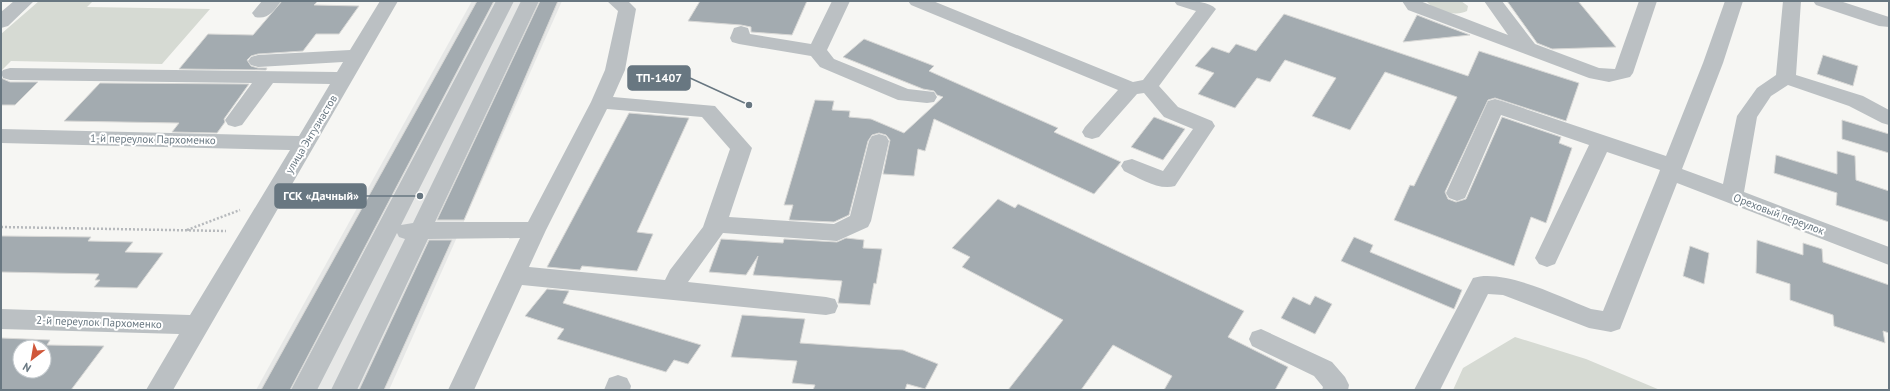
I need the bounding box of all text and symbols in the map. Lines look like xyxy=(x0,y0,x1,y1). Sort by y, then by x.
callout: ТП-1407 xyxy=(628,66,690,90)
text: ТП-1407 xyxy=(636,70,682,85)
street label: улица Энтузиастов xyxy=(282,92,340,176)
street label: 1-й переулок Пархоменко xyxy=(90,131,216,147)
callout: ГСК «Дачный» xyxy=(275,184,366,208)
text: ГСК «Дачный» xyxy=(283,188,359,203)
street label: Ореховый переулок xyxy=(1732,190,1827,238)
street label: 2-й переулок Пархоменко xyxy=(36,313,162,331)
north arrow xyxy=(12,339,52,379)
text: N xyxy=(20,360,34,375)

